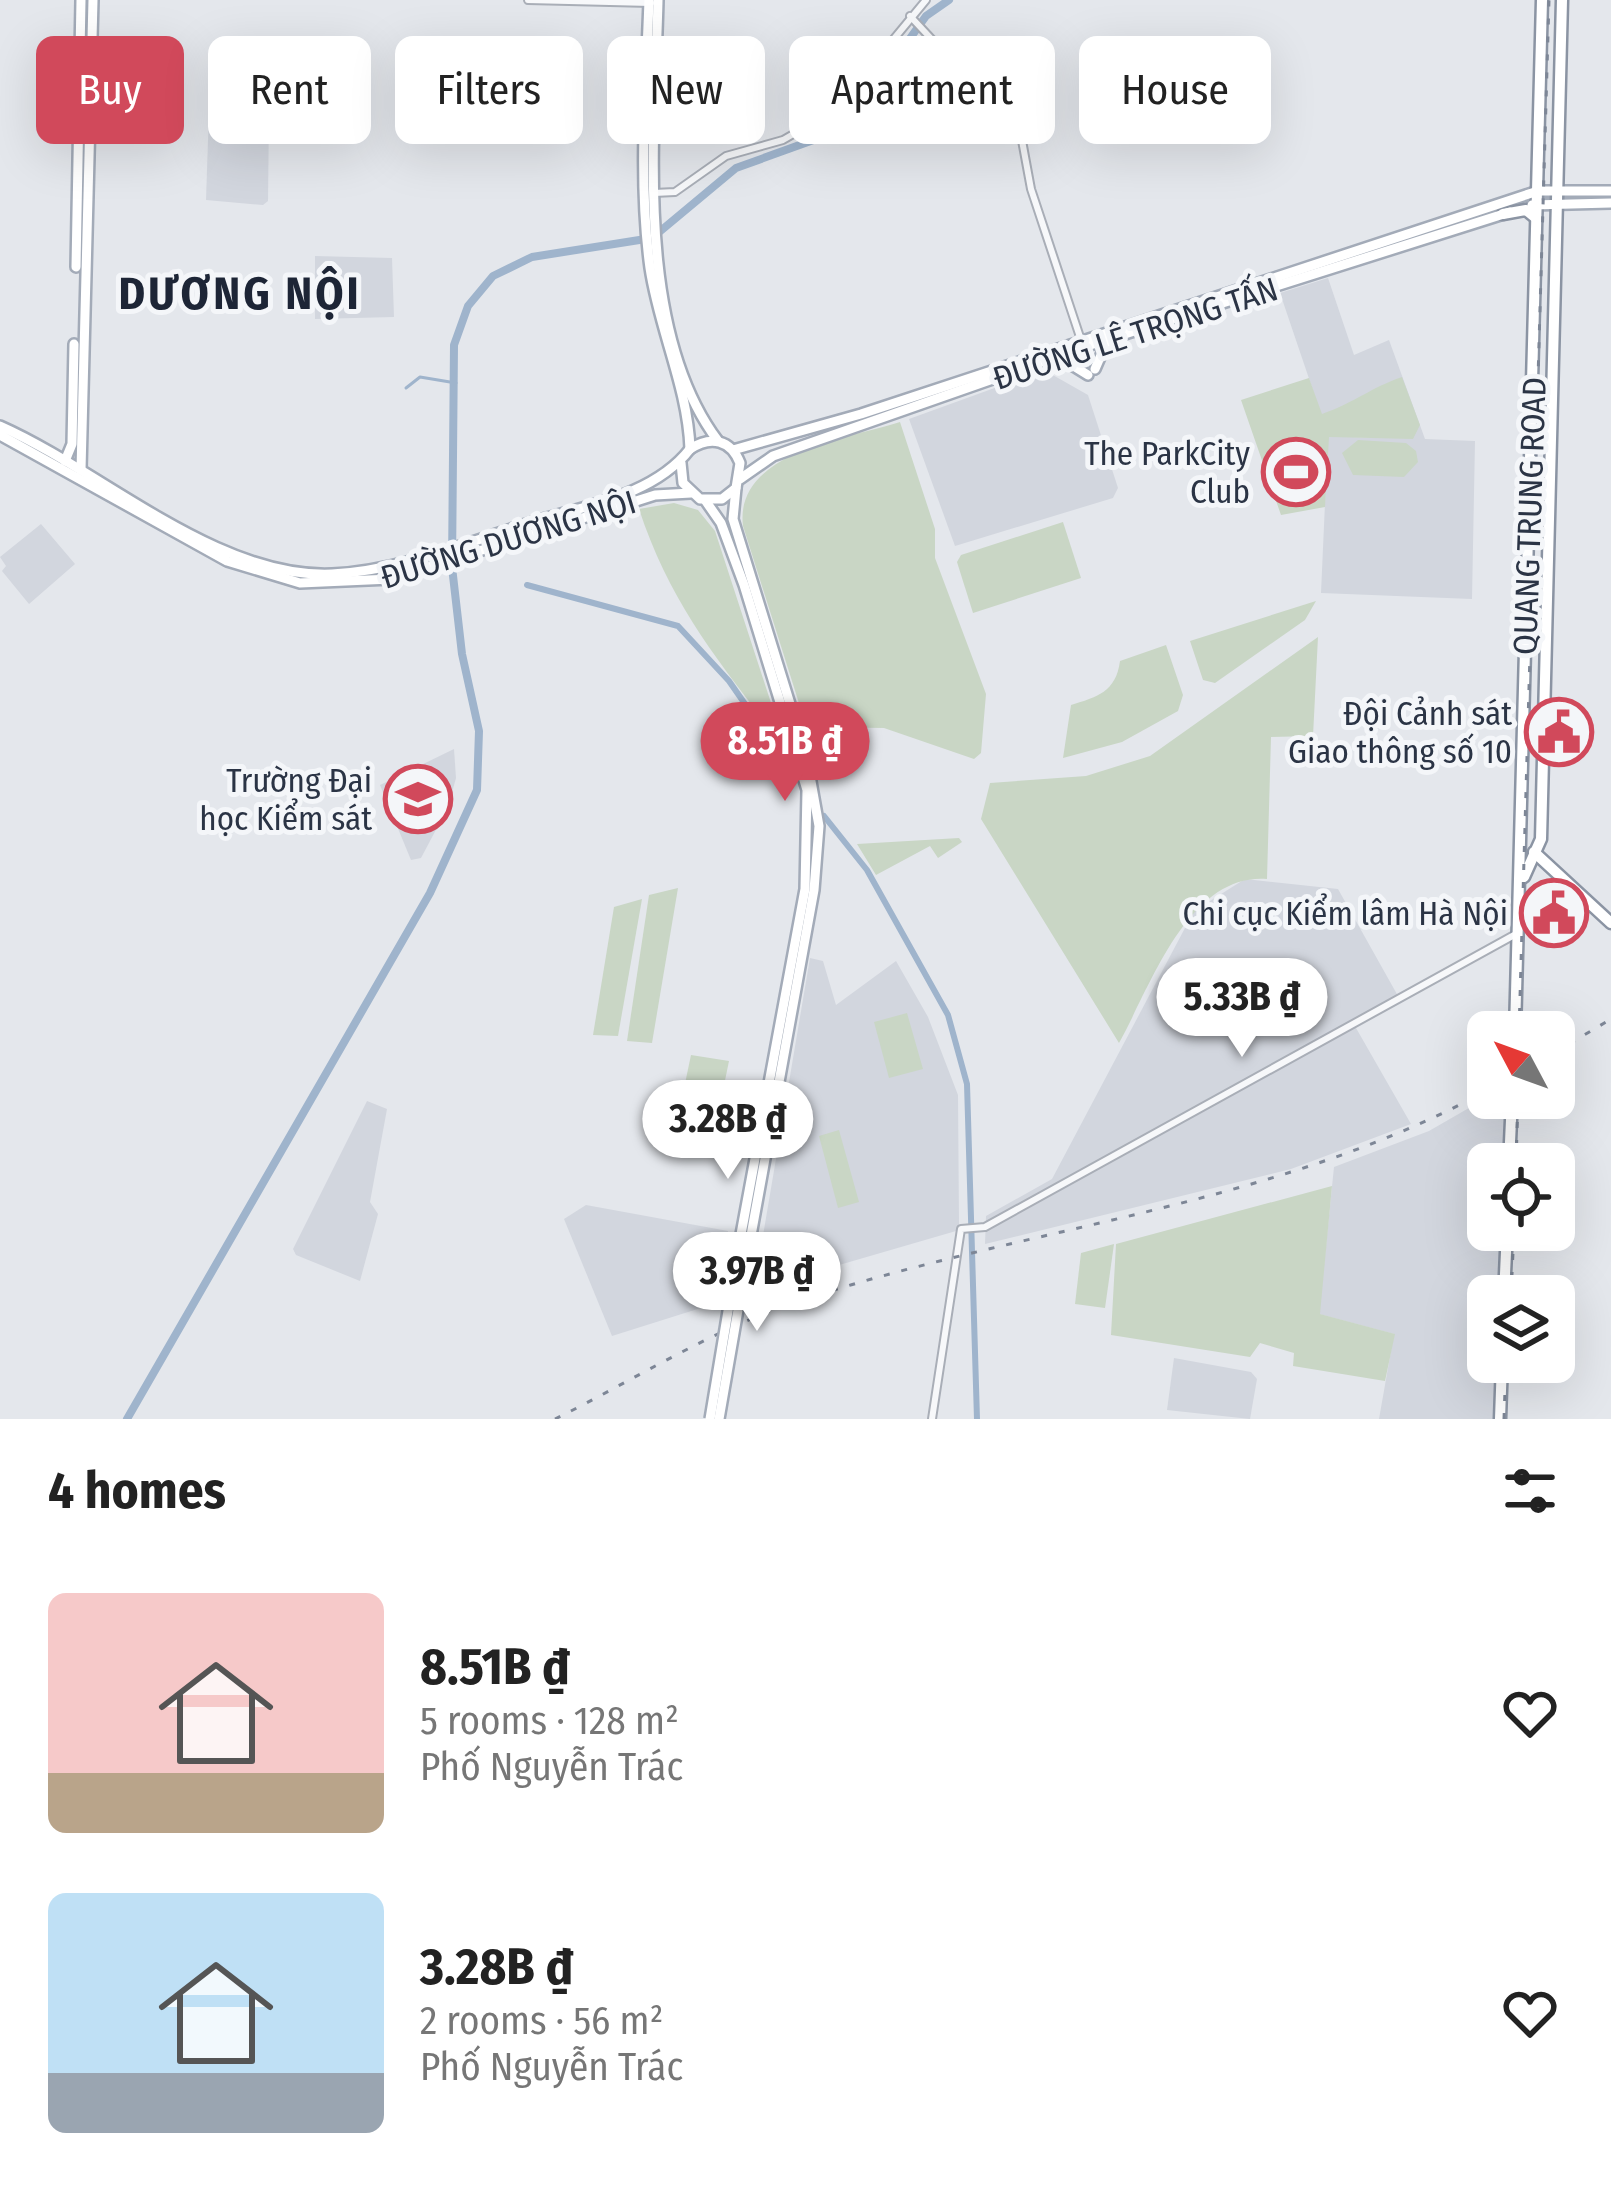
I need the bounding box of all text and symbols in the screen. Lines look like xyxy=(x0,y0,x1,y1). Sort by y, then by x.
chip: Buy xyxy=(36,36,184,144)
chip: Rent xyxy=(208,36,371,144)
chip: Filters xyxy=(395,36,583,144)
chip: New xyxy=(607,36,765,144)
chip: Apartment xyxy=(789,36,1055,144)
chip: House xyxy=(1079,36,1271,144)
district label: DƯƠNG NỘI xyxy=(118,266,362,321)
street label: ĐƯỜNG LÊ TRỌNG TẤN xyxy=(987,266,1283,399)
street label: QUANG TRUNG ROAD xyxy=(1505,377,1555,655)
place label: The ParkCity Club xyxy=(1084,434,1250,512)
sports icon: The ParkCity Club xyxy=(1261,437,1331,507)
street label: ĐƯỜNG DƯƠNG NỘI xyxy=(376,482,641,598)
place label: Đội Cảnh sát Giao thông số 10 xyxy=(1288,694,1512,772)
public building icon: Đội Cảnh sát Giao thông số 10 xyxy=(1524,697,1594,767)
pin: 8.51B ₫ xyxy=(674,702,896,804)
text: 8.51B ₫ xyxy=(728,718,842,764)
place label: Trường Đại học Kiểm sát xyxy=(199,761,372,839)
school or university icon: Trường Đại học Kiểm sát xyxy=(383,764,453,834)
public building icon: Chi cục Kiểm lâm Hà Nội xyxy=(1519,878,1589,948)
place label: Chi cục Kiểm lâm Hà Nội xyxy=(1182,893,1508,934)
pin: 5.33B ₫ xyxy=(1131,958,1353,1060)
text: 5.33B ₫ xyxy=(1183,974,1301,1020)
north arrow xyxy=(1467,1011,1575,1119)
map controls xyxy=(1467,1011,1575,1383)
pin: 3.28B ₫ xyxy=(617,1080,839,1182)
text: 3.28B ₫ xyxy=(669,1096,787,1142)
button: locate xyxy=(1467,1143,1575,1251)
pin: 3.97B ₫ xyxy=(646,1232,868,1334)
text: 3.97B ₫ xyxy=(700,1248,814,1294)
button: layers xyxy=(1467,1275,1575,1383)
icon: filters xyxy=(1497,1458,1563,1524)
text: 4 homes xyxy=(48,1460,226,1522)
text: 8.51B ₫ xyxy=(420,1636,570,1698)
icon: home xyxy=(144,1641,288,1785)
icon: heart xyxy=(1497,1680,1563,1746)
text: 5 rooms · 128 m² xyxy=(420,1698,679,1744)
text: Phố Nguyễn Trác xyxy=(420,1744,683,1790)
text: 3.28B ₫ xyxy=(420,1936,574,1998)
icon: home xyxy=(144,1941,288,2085)
icon: heart xyxy=(1497,1980,1563,2046)
text: 2 rooms · 56 m² xyxy=(420,1998,663,2044)
text: Phố Nguyễn Trác xyxy=(420,2044,683,2090)

